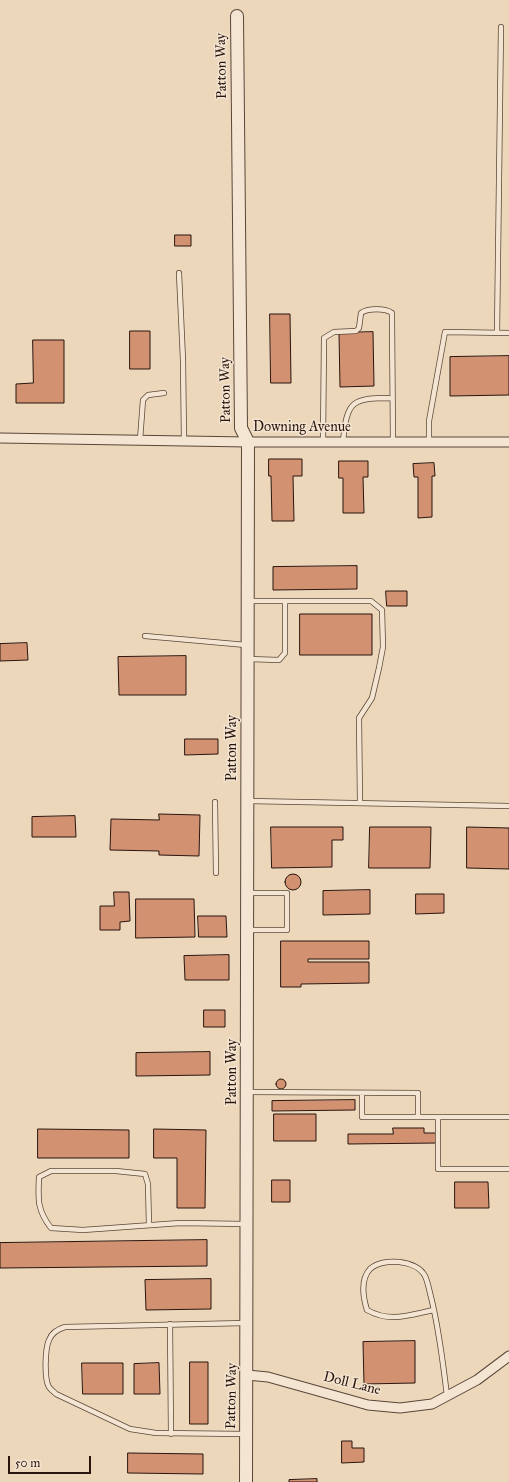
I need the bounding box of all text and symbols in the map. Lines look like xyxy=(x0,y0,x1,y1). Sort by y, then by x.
street label: Patton Way xyxy=(213,33,231,99)
street label: Patton Way xyxy=(217,357,235,423)
street label: Downing Avenue xyxy=(253,420,351,436)
street label: Patton Way xyxy=(225,715,241,781)
street label: Patton Way xyxy=(225,1039,241,1105)
street label: Patton Way xyxy=(223,1363,241,1429)
street label: Doll Lane xyxy=(322,1369,382,1399)
scale bar xyxy=(10,1448,93,1474)
text: 50 m xyxy=(15,1456,40,1470)

